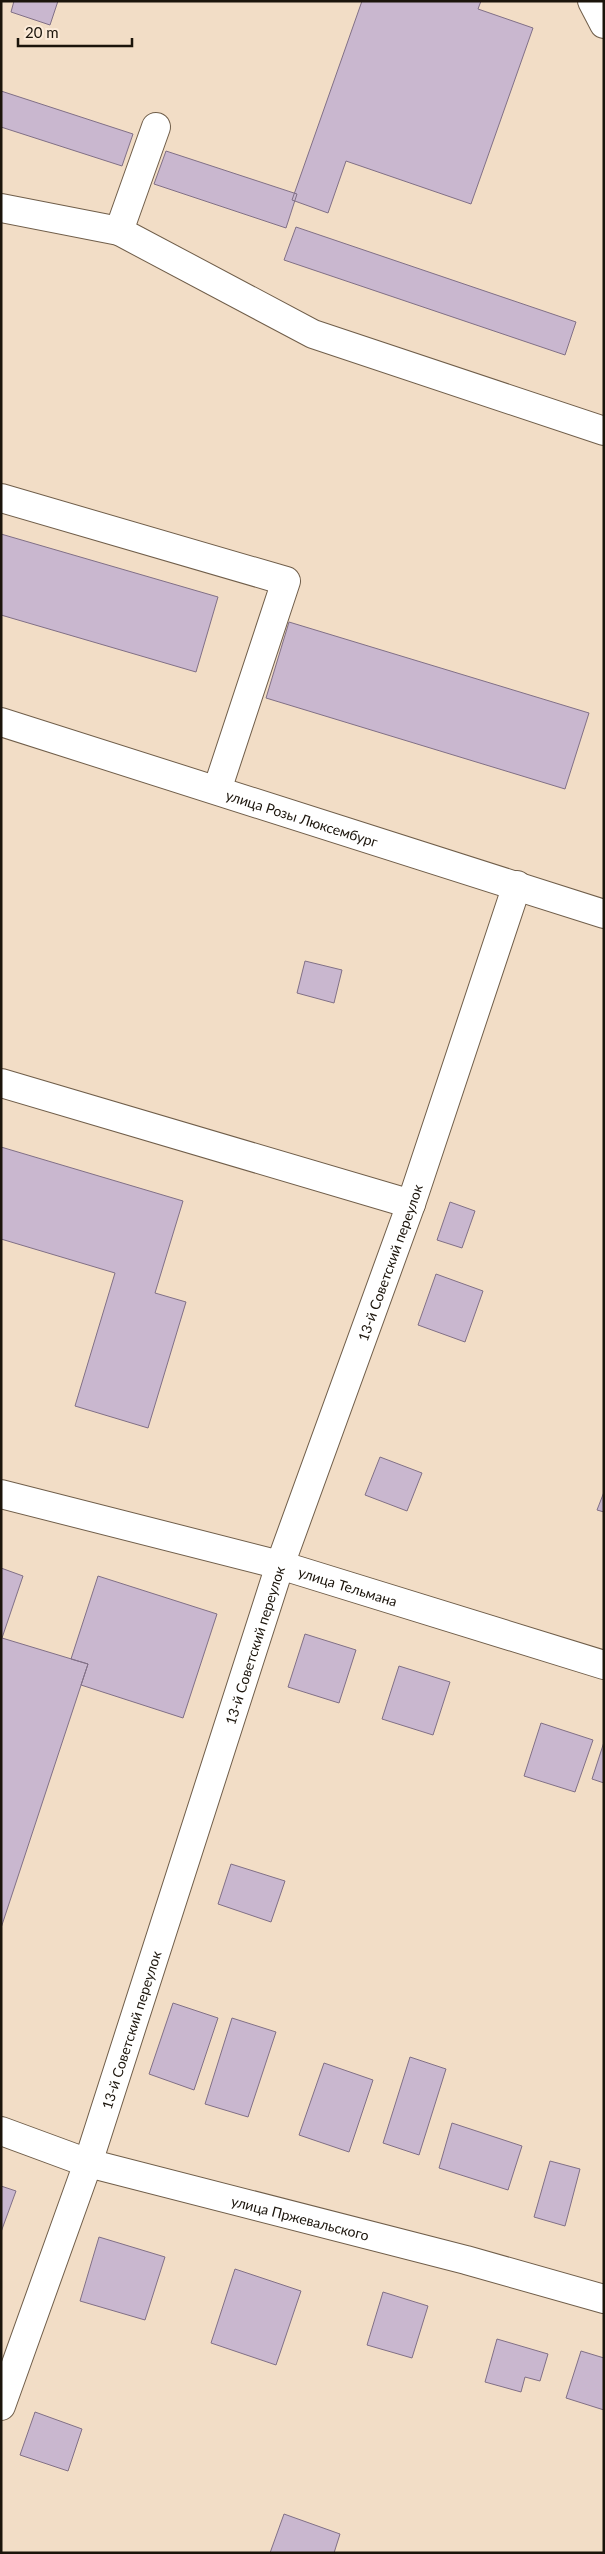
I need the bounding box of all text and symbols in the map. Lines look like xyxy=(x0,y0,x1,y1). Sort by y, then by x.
scale bar xyxy=(18,15,131,47)
text: 20 m xyxy=(25,23,59,41)
street label: улица Розы Люксембург xyxy=(224,786,380,850)
street label: 13-й Советский переулок xyxy=(354,1181,426,1343)
street label: 13-й Советский переулок xyxy=(221,1563,288,1726)
street label: улица Тельмана xyxy=(296,1563,399,1609)
street label: 13-й Советский переулок xyxy=(97,1948,164,2111)
street label: улица Пржевальского xyxy=(230,2192,371,2243)

